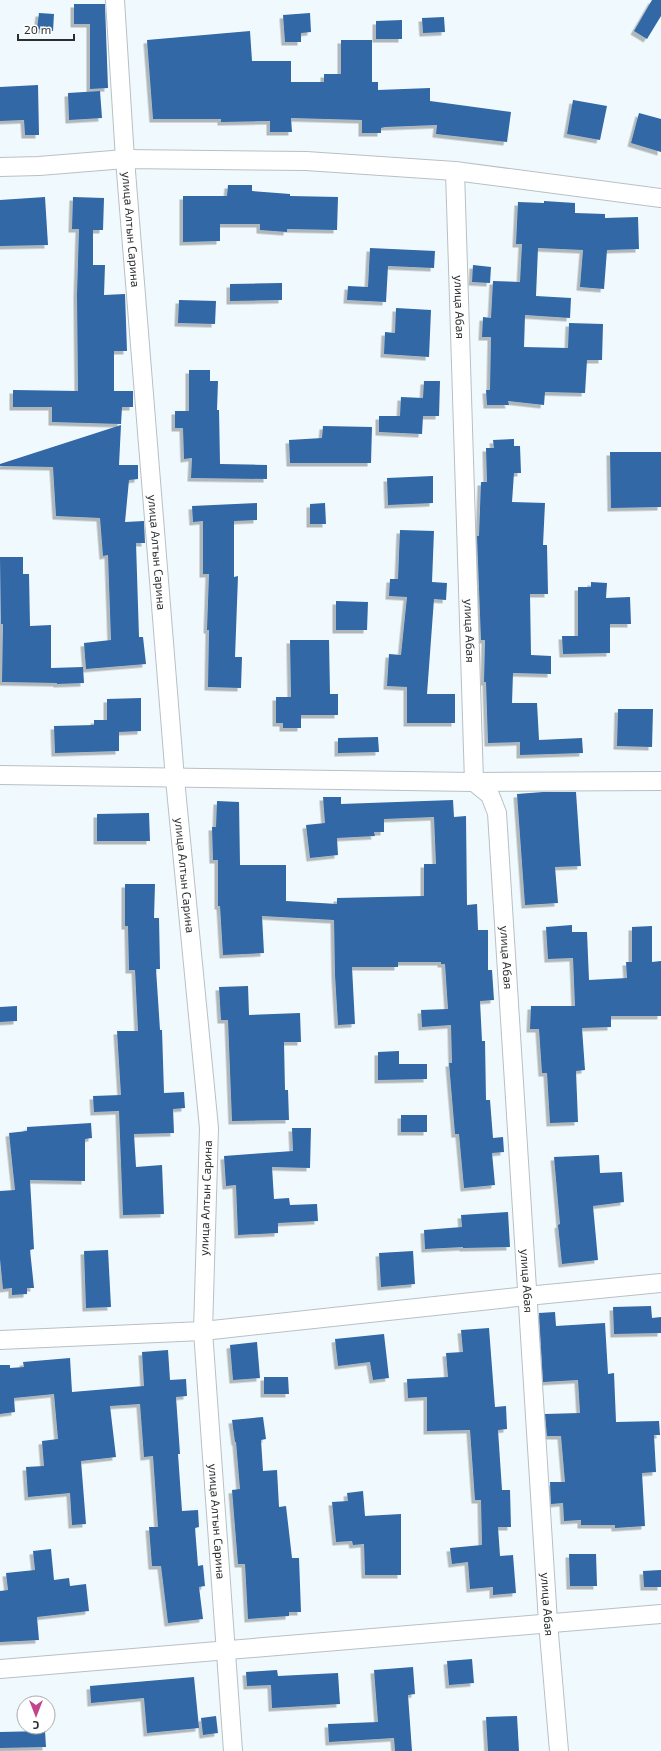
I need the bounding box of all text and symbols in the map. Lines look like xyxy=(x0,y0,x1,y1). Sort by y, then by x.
scale bar xyxy=(18,16,74,42)
text: 20 m xyxy=(24,22,51,36)
street label: улица Алтын Сарина xyxy=(119,171,143,288)
street label: улица Абая xyxy=(451,275,468,339)
street label: улица Алтын Сарина xyxy=(145,494,169,611)
street label: улица Абая xyxy=(461,599,478,663)
street label: улица Алтын Сарина xyxy=(172,817,198,933)
street label: улица Абая xyxy=(497,925,516,990)
street label: улица Алтын Сарина xyxy=(196,1140,215,1256)
street label: улица Абая xyxy=(518,1249,536,1313)
street label: улица Алтын Сарина xyxy=(205,1463,229,1580)
street label: улица Абая xyxy=(538,1572,557,1637)
north arrow xyxy=(16,1695,56,1735)
text: С xyxy=(32,1719,39,1732)

